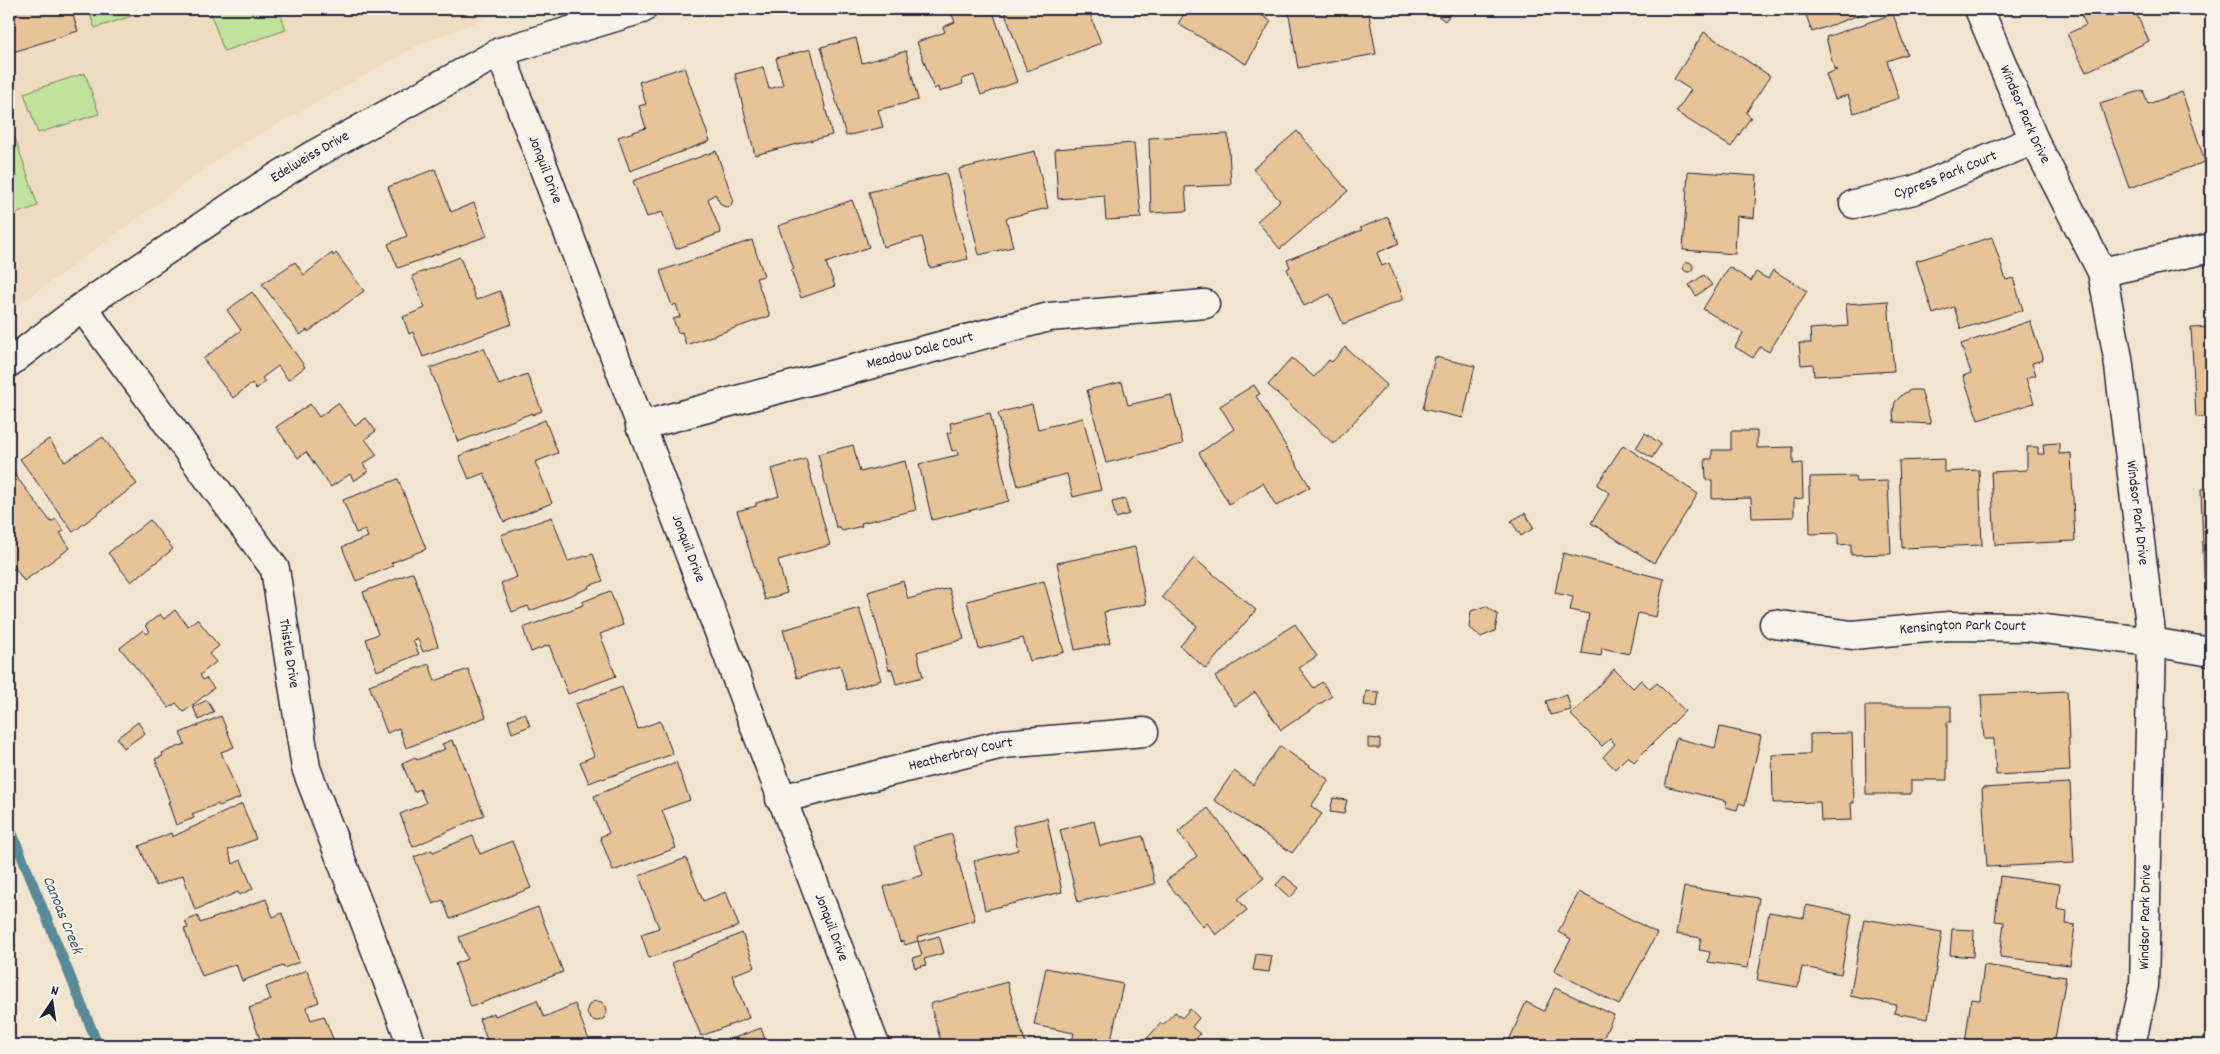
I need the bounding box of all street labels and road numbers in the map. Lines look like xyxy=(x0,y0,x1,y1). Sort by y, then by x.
street label: Windsor Park Drive xyxy=(1993,62,2056,168)
street label: Edelweiss Drive xyxy=(267,126,354,189)
street label: Jonquil Drive xyxy=(522,133,567,207)
street label: Cypress Park Court xyxy=(1892,145,2001,205)
street label: Meadow Dale Court xyxy=(865,326,976,376)
street label: Windsor Park Drive xyxy=(2119,459,2154,567)
street label: Jonquil Drive xyxy=(665,512,711,586)
street label: Kensington Park Court xyxy=(1899,615,2027,642)
street label: Thistle Drive xyxy=(272,617,304,690)
street label: Heatherbray Court xyxy=(906,732,1014,778)
street label: Windsor Park Drive xyxy=(2134,864,2158,970)
street label: Jonquil Drive xyxy=(808,891,854,965)

